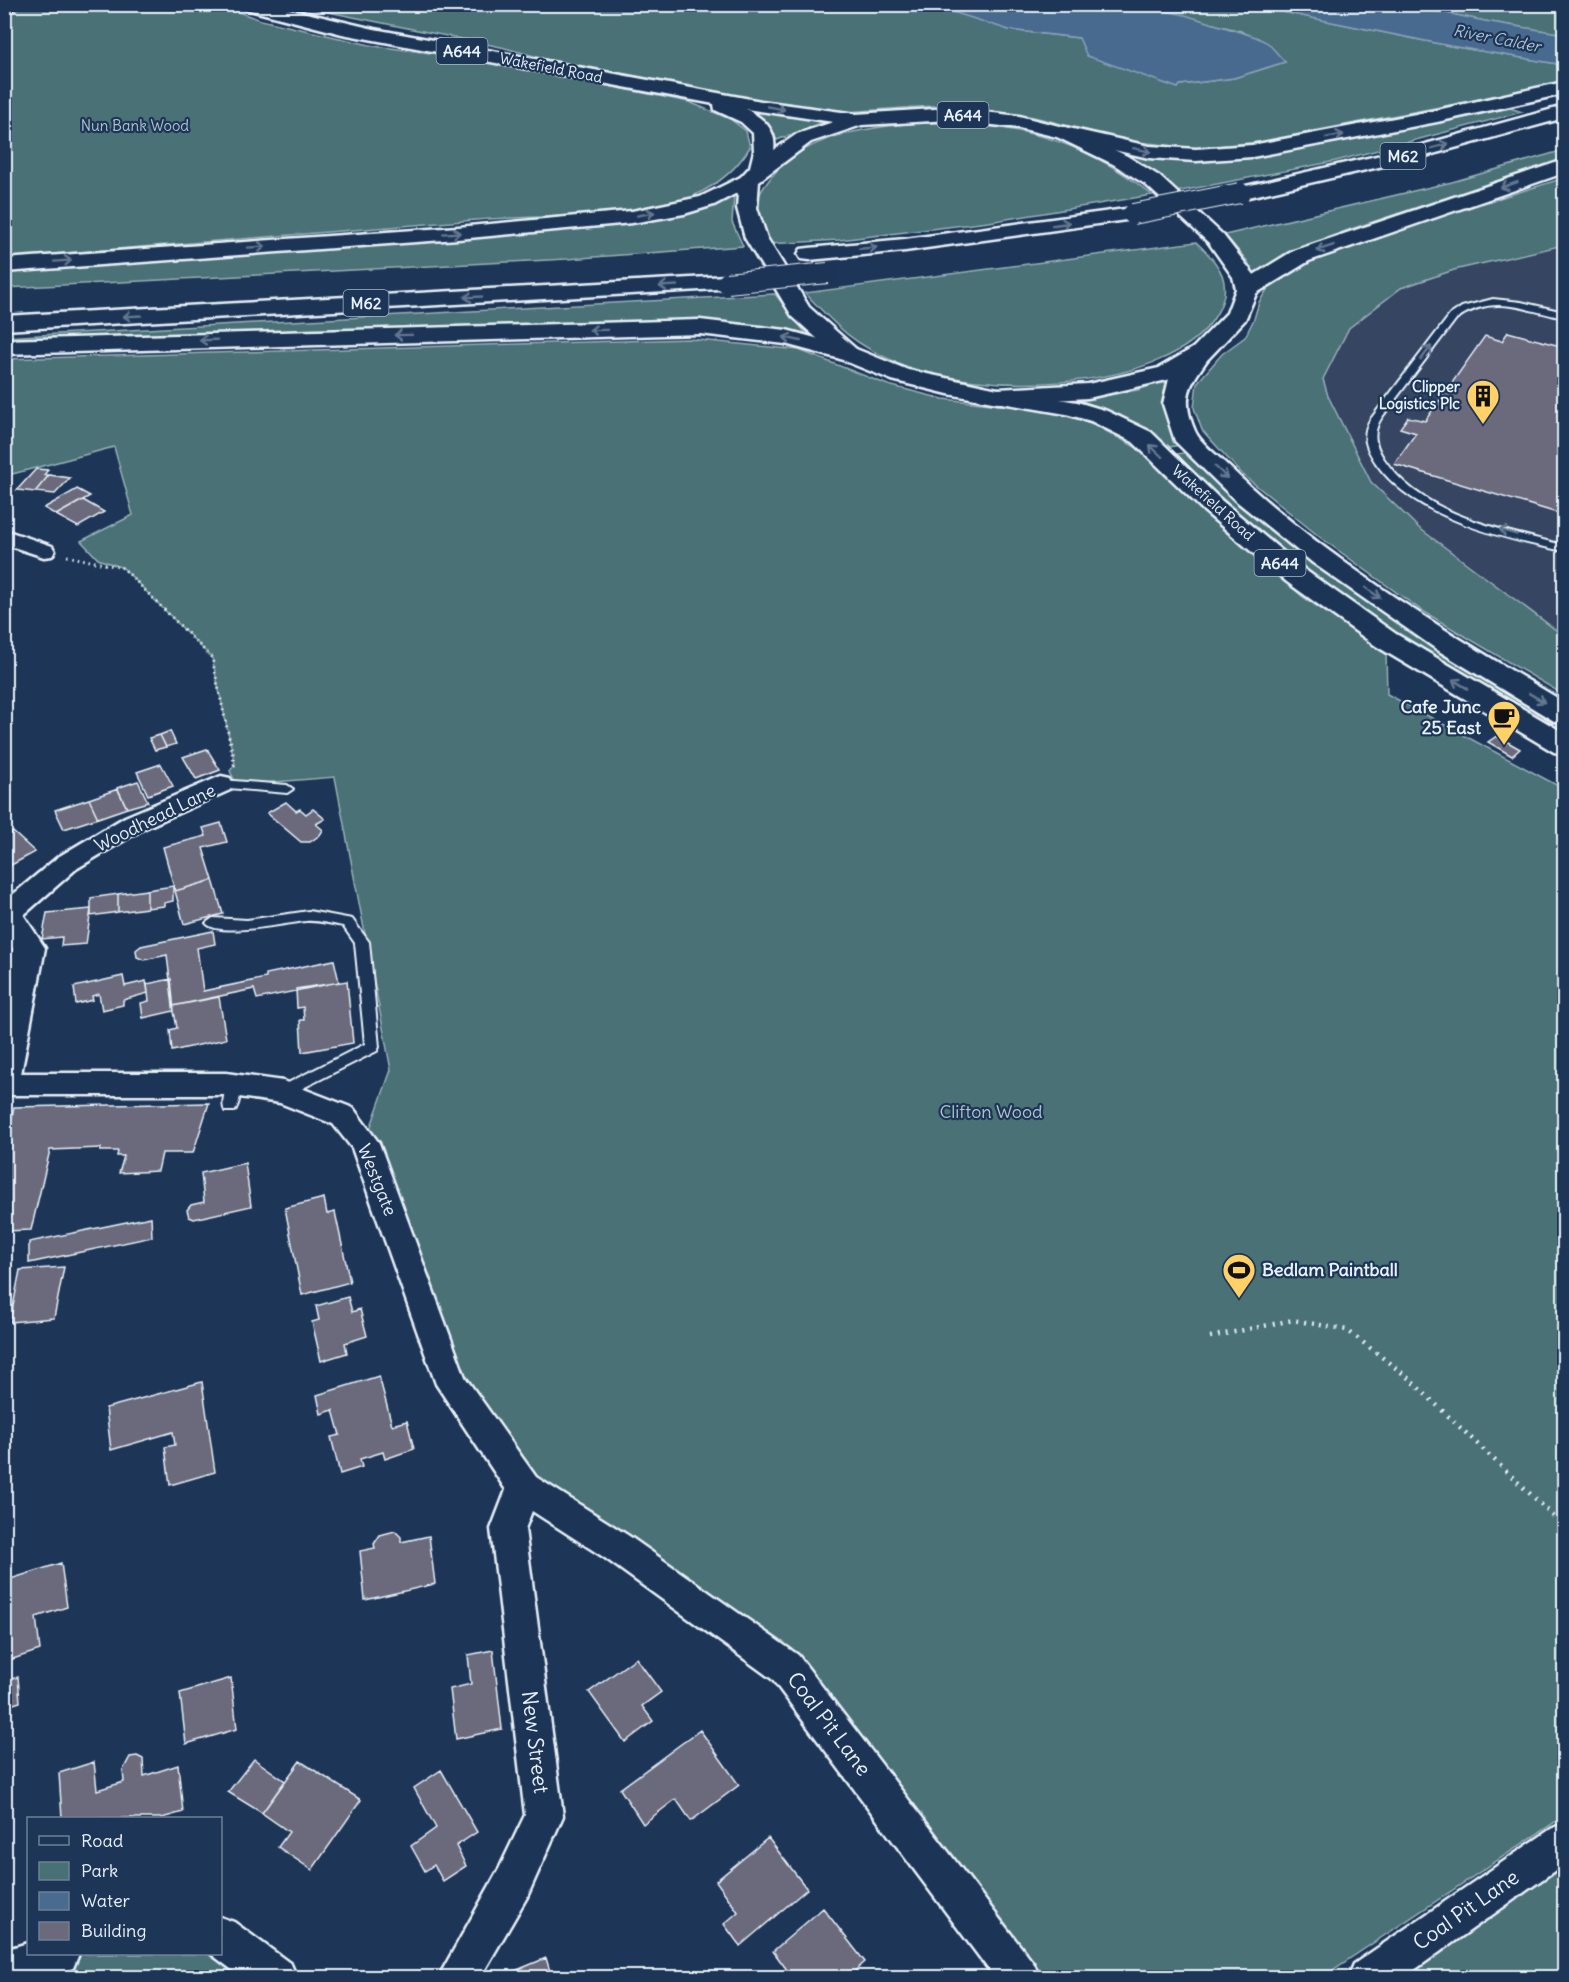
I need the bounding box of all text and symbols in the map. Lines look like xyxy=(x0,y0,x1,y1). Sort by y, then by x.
water label: River Calder xyxy=(1452,20,1545,57)
road number: A644 xyxy=(436,38,488,64)
street label: Wakefield Road xyxy=(498,48,604,87)
road number: A644 xyxy=(938,102,988,128)
one-way arrow xyxy=(766,103,786,114)
park label: Nun Bank Wood xyxy=(81,116,189,135)
one-way arrow xyxy=(1325,130,1344,141)
one-way arrow xyxy=(1430,140,1449,151)
road number: M62 xyxy=(1380,143,1426,169)
one-way arrow xyxy=(1131,145,1151,156)
one-way arrow xyxy=(1500,180,1519,191)
one-way arrow xyxy=(635,208,655,219)
one-way arrow xyxy=(1051,219,1070,230)
one-way arrow xyxy=(441,227,461,238)
one-way arrow xyxy=(247,241,267,252)
one-way arrow xyxy=(857,242,877,253)
one-way arrow xyxy=(1316,243,1335,254)
one-way arrow xyxy=(52,255,72,266)
one-way arrow xyxy=(659,281,679,292)
road number: M62 xyxy=(344,290,388,316)
one-way arrow xyxy=(464,292,484,303)
one-way arrow xyxy=(122,311,142,322)
one-way arrow xyxy=(588,324,608,336)
one-way arrow xyxy=(393,329,413,341)
one-way arrow xyxy=(783,332,802,344)
one-way arrow xyxy=(198,335,218,346)
one-way arrow xyxy=(1419,346,1432,362)
place label: Clipper Logistics Plc xyxy=(1379,377,1461,414)
building icon: Clipper Logistics Plc xyxy=(1465,378,1501,425)
one-way arrow xyxy=(1149,443,1164,458)
street label: Wakefield Road xyxy=(1168,461,1259,545)
one-way arrow xyxy=(1213,464,1228,479)
one-way arrow xyxy=(1499,526,1518,538)
road number: A644 xyxy=(1254,550,1306,576)
one-way arrow xyxy=(1364,587,1381,599)
one-way arrow xyxy=(1452,677,1469,689)
one-way arrow xyxy=(1528,692,1545,704)
place label: Cafe Junc 25 East xyxy=(1400,695,1482,739)
cafe icon: Cafe Junc 25 East xyxy=(1486,699,1522,746)
street label: Woodhead Lane xyxy=(91,778,219,857)
park label: Clifton Wood xyxy=(939,1100,1043,1123)
street label: Westgate xyxy=(353,1140,402,1219)
sports icon: Bedlam Paintball xyxy=(1221,1252,1257,1299)
place label: Bedlam Paintball xyxy=(1262,1258,1398,1281)
street label: Coal Pit Lane xyxy=(782,1666,877,1781)
street label: New Street xyxy=(516,1689,555,1795)
legend xyxy=(27,1817,222,1955)
text: Road xyxy=(81,1829,124,1852)
text: Park xyxy=(81,1859,118,1882)
street label: Coal Pit Lane xyxy=(1407,1863,1524,1956)
text: Water xyxy=(81,1889,131,1912)
text: Building xyxy=(81,1919,146,1942)

